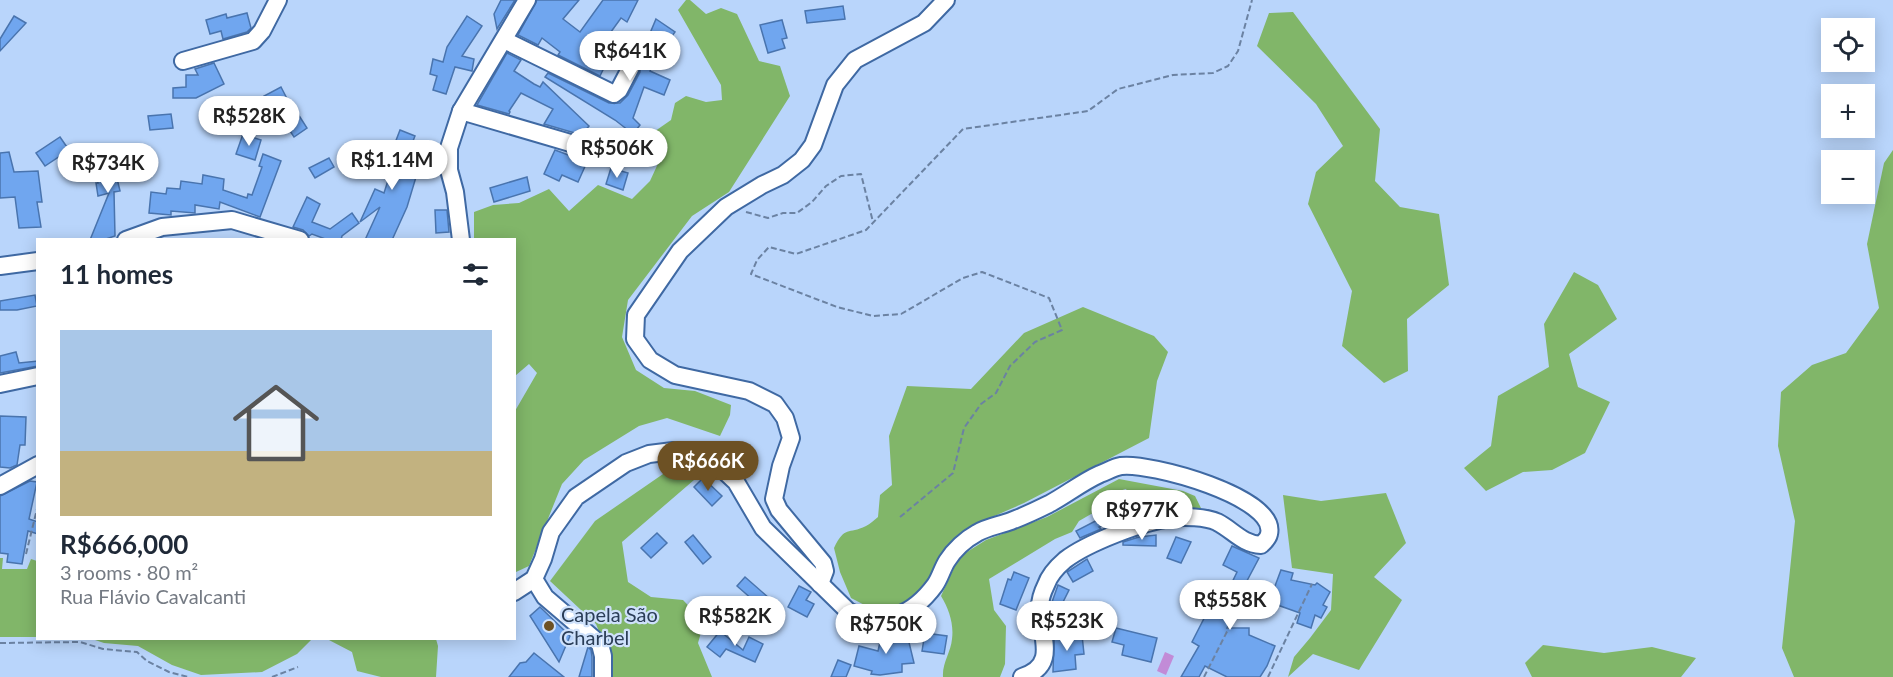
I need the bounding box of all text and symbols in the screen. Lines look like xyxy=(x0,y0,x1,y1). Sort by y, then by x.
map controls xyxy=(1821,18,1875,204)
button: locate xyxy=(1821,18,1875,72)
pin: R$641K xyxy=(581,31,679,82)
text: R$641K xyxy=(594,38,666,62)
button: + xyxy=(1821,84,1875,138)
pin: R$528K xyxy=(200,96,298,147)
text: R$528K xyxy=(213,103,285,127)
pin: R$506K xyxy=(568,128,666,179)
text: R$506K xyxy=(581,135,653,159)
pin: R$1.14M xyxy=(337,140,447,191)
pin: R$734K xyxy=(59,143,157,194)
text: R$1.14M xyxy=(351,147,433,171)
text: R$734K xyxy=(72,150,144,174)
button: − xyxy=(1821,150,1875,204)
text: 11 homes xyxy=(60,258,173,290)
icon: filters xyxy=(459,258,492,291)
icon: home xyxy=(222,369,330,477)
pin: R$666K xyxy=(659,441,757,492)
text: R$666K xyxy=(672,448,744,472)
pin: R$977K xyxy=(1093,490,1191,541)
text: R$977K xyxy=(1106,497,1178,521)
text: R$666,000 xyxy=(60,528,188,560)
text: 3 rooms · 80 m² xyxy=(60,560,198,584)
pin: R$558K xyxy=(1181,580,1279,631)
text: Rua Flávio Cavalcanti xyxy=(60,584,246,608)
text: R$558K xyxy=(1194,587,1266,611)
pin: R$582K xyxy=(686,596,784,647)
pin: R$523K xyxy=(1018,601,1116,652)
place label: Capela São Charbel xyxy=(561,602,658,649)
text: R$582K xyxy=(699,603,771,627)
pin: R$750K xyxy=(837,604,935,655)
text: R$523K xyxy=(1031,608,1103,632)
text: R$750K xyxy=(850,611,922,635)
marker: Capela São Charbel xyxy=(542,619,556,633)

